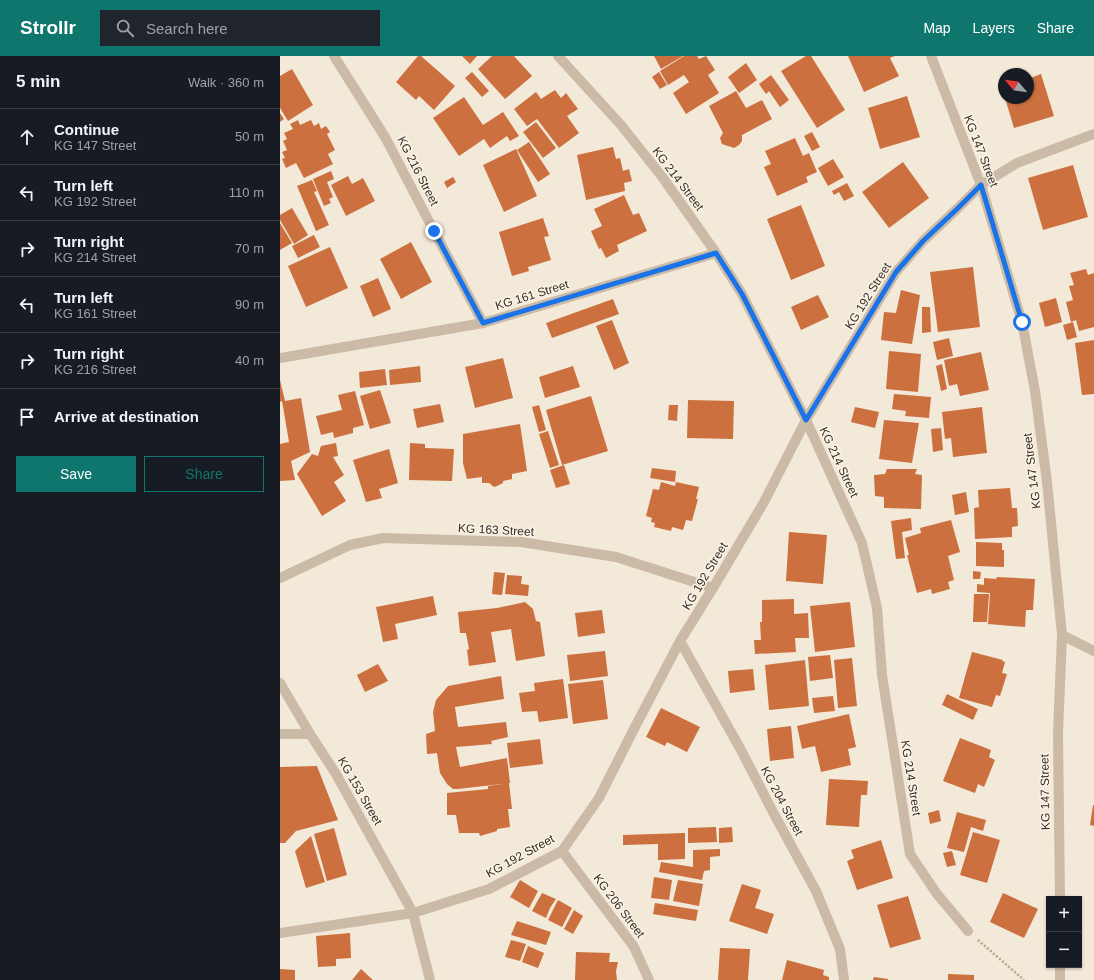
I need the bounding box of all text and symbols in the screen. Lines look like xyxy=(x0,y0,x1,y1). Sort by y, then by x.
search box xyxy=(100,10,380,46)
text: Strollr xyxy=(20,17,76,38)
icon: search xyxy=(114,17,136,39)
text: Search here xyxy=(146,20,228,37)
text: Map xyxy=(923,20,951,36)
text: Layers xyxy=(973,20,1015,36)
text: Share xyxy=(1037,20,1074,36)
north arrow xyxy=(998,68,1034,104)
text: 5 min xyxy=(16,72,60,91)
text: Walk · 360 m xyxy=(188,75,264,90)
street label: KG 147 Street xyxy=(961,113,1001,190)
text: Continue xyxy=(54,121,119,138)
icon: ahead xyxy=(16,126,38,148)
text: 50 m xyxy=(235,129,264,144)
street label: KG 216 Street xyxy=(395,134,442,209)
text: KG 147 Street xyxy=(54,138,136,153)
street label: KG 214 Street xyxy=(650,144,707,214)
text: Turn left xyxy=(54,177,113,194)
icon: left xyxy=(16,182,38,204)
text: 110 m xyxy=(229,185,264,200)
text: KG 192 Street xyxy=(54,194,136,209)
route end xyxy=(425,222,443,240)
text: Turn right xyxy=(54,233,124,250)
icon: right xyxy=(16,238,38,260)
text: 70 m xyxy=(235,241,264,256)
text: KG 214 Street xyxy=(54,250,136,265)
street label: KG 192 Street xyxy=(842,259,894,332)
street label: KG 161 Street xyxy=(494,277,571,313)
text: Turn left xyxy=(54,289,113,306)
icon: left xyxy=(16,294,38,316)
text: 90 m xyxy=(235,297,264,312)
text: KG 161 Street xyxy=(54,306,136,321)
route start xyxy=(1013,313,1031,331)
text: Turn right xyxy=(54,345,124,362)
icon: right xyxy=(16,350,38,372)
text: 40 m xyxy=(235,353,264,368)
text: KG 216 Street xyxy=(54,362,136,377)
icon: arrive xyxy=(16,406,38,428)
text: Arrive at destination xyxy=(54,408,199,425)
street label: KG 214 Street xyxy=(817,425,862,500)
street label: KG 147 Street xyxy=(1020,432,1044,510)
button: Save xyxy=(16,456,136,492)
button: Share xyxy=(144,456,264,492)
street label: KG 163 Street xyxy=(458,521,535,539)
street label: KG 192 Street xyxy=(679,539,731,612)
street label: KG 214 Street xyxy=(898,739,924,817)
street label: KG 147 Street xyxy=(1037,753,1053,830)
street label: KG 153 Street xyxy=(335,755,385,828)
street label: KG 204 Street xyxy=(758,764,806,838)
street label: KG 192 Street xyxy=(483,831,557,881)
street label: KG 206 Street xyxy=(591,871,648,941)
map controls xyxy=(1046,896,1082,968)
button: + xyxy=(1046,896,1082,932)
button: − xyxy=(1046,932,1082,968)

